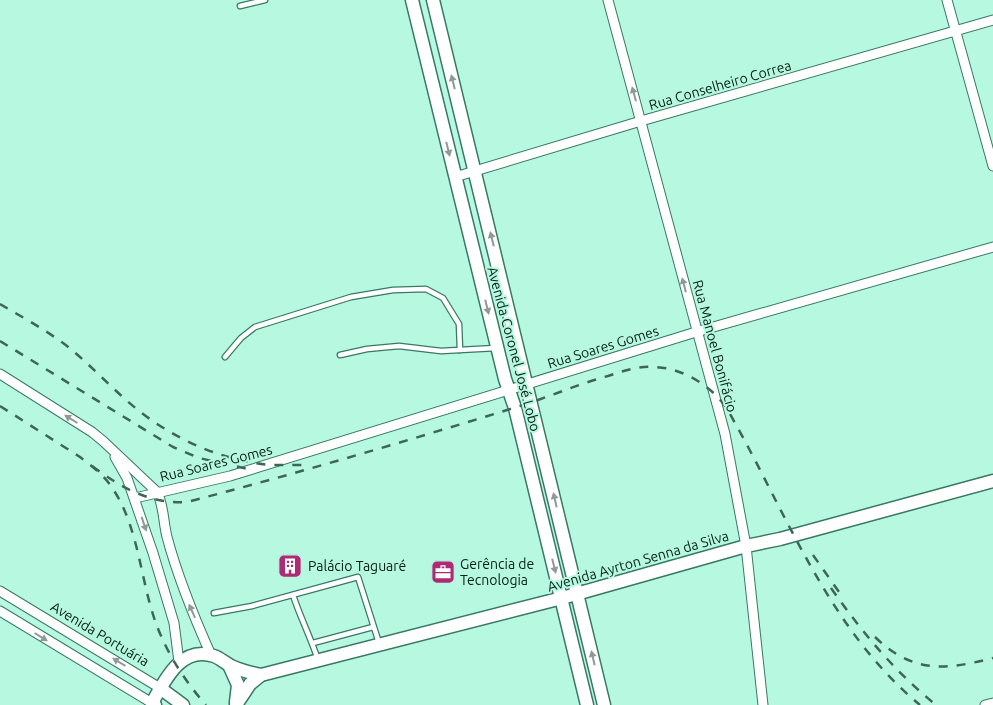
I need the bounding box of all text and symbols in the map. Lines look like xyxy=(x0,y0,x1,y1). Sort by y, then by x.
street label: Rua Conselheiro Correa xyxy=(647,57,793,113)
one-way arrow xyxy=(449,74,457,89)
one-way arrow xyxy=(630,86,638,101)
one-way arrow xyxy=(445,142,453,157)
one-way arrow xyxy=(488,232,496,247)
street label: Avenida Coronel José Lobo xyxy=(484,265,544,433)
one-way arrow xyxy=(680,277,688,292)
street label: Rua Manoel Bonifácio xyxy=(690,278,740,414)
one-way arrow xyxy=(483,300,491,315)
street label: Rua Soares Gomes xyxy=(545,322,661,372)
one-way arrow xyxy=(65,414,78,424)
street label: Rua Soares Gomes xyxy=(158,441,274,485)
one-way arrow xyxy=(551,492,559,507)
one-way arrow xyxy=(141,517,148,532)
street label: Avenida Ayrton Senna da Silva xyxy=(546,527,730,595)
building icon: Palácio Taguaré xyxy=(277,553,303,579)
place label: Gerência de Tecnologia xyxy=(460,556,534,588)
place label: Palácio Taguaré xyxy=(308,558,406,574)
office icon: Gerência de Tecnologia xyxy=(430,559,456,585)
one-way arrow xyxy=(550,559,558,574)
street label: Avenida Portuária xyxy=(48,598,152,670)
one-way arrow xyxy=(187,604,195,618)
one-way arrow xyxy=(35,632,48,641)
one-way arrow xyxy=(589,650,597,665)
one-way arrow xyxy=(112,658,125,667)

